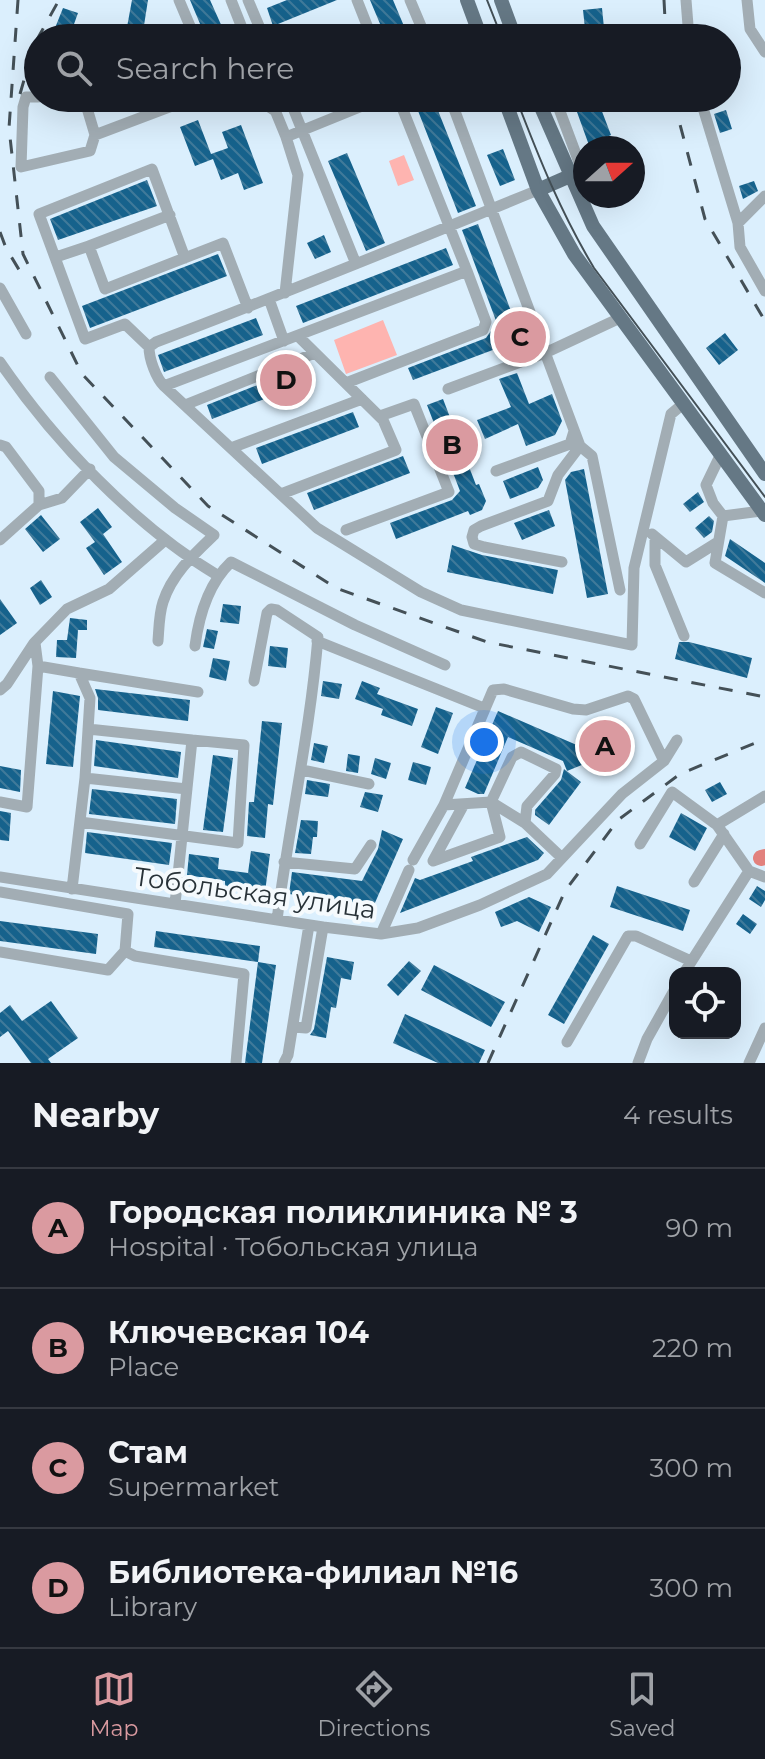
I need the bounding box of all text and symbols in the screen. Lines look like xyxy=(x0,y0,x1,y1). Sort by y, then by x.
search box xyxy=(24,24,741,112)
icon: search xyxy=(52,46,96,90)
text: Search here xyxy=(116,50,294,87)
north arrow xyxy=(573,136,645,208)
pin: C xyxy=(494,307,546,367)
pin: D xyxy=(260,350,312,410)
pin: B xyxy=(426,415,478,475)
pin: A xyxy=(579,716,631,776)
your location xyxy=(464,722,504,762)
street label: Тобольская улица xyxy=(132,860,378,926)
map controls xyxy=(669,967,741,1039)
button: locate xyxy=(669,967,741,1039)
text: Nearby xyxy=(32,1094,159,1136)
text: 4 results xyxy=(623,1099,733,1131)
text: Городская поликлиника № 3 xyxy=(108,1194,578,1231)
text: A xyxy=(48,1212,68,1244)
text: 90 m xyxy=(666,1212,733,1244)
text: Hospital · Тобольская улица xyxy=(108,1231,479,1263)
text: Ключевская 104 xyxy=(108,1314,369,1351)
text: B xyxy=(48,1332,68,1364)
text: 220 m xyxy=(652,1332,733,1364)
text: Place xyxy=(108,1351,179,1383)
text: Стам xyxy=(108,1434,188,1471)
text: C xyxy=(49,1452,67,1484)
text: 300 m xyxy=(650,1452,733,1484)
text: Supermarket xyxy=(108,1471,279,1503)
text: Библиотека-филиал №16 xyxy=(108,1554,518,1591)
text: D xyxy=(47,1572,69,1604)
text: 300 m xyxy=(650,1572,733,1604)
text: Library xyxy=(108,1591,197,1623)
tab: Map xyxy=(90,1667,138,1742)
tab: Directions xyxy=(318,1667,430,1742)
tab: Saved xyxy=(609,1667,675,1742)

